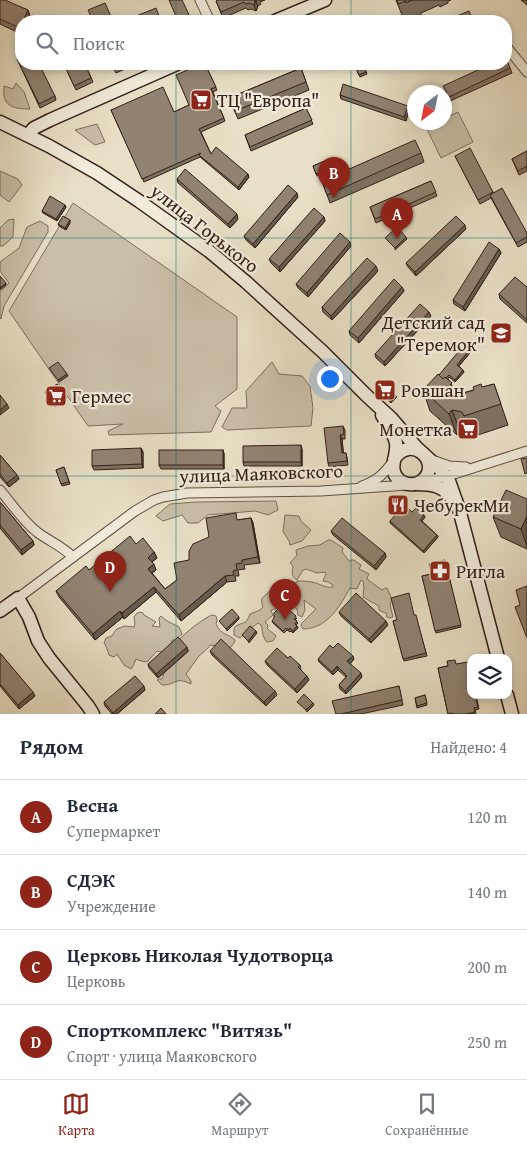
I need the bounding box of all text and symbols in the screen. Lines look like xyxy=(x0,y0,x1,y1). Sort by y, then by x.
search box xyxy=(15,15,512,70)
icon: search xyxy=(33,29,61,57)
text: Поиск xyxy=(73,29,125,57)
north arrow xyxy=(407,85,452,130)
place label: ТЦ "Европа" xyxy=(217,86,319,114)
supermarket icon: ТЦ "Европа" xyxy=(189,88,213,112)
pin: B xyxy=(318,157,350,198)
street label: улица Горького xyxy=(144,176,265,279)
pin: A xyxy=(381,198,413,239)
place label: Детский сад "Теремок" xyxy=(381,308,485,358)
school or university icon: Детский сад "Теремок" xyxy=(489,321,513,345)
your location xyxy=(317,366,343,392)
place label: Ровшан xyxy=(401,376,465,404)
supermarket icon: Ровшан xyxy=(373,378,397,402)
place label: Гермес xyxy=(72,382,131,410)
supermarket icon: Гермес xyxy=(44,384,68,408)
place label: Монетка xyxy=(379,415,452,443)
supermarket icon: Монетка xyxy=(456,417,480,441)
street label: улица Маяковского xyxy=(178,456,343,490)
place label: ЧебурекМи xyxy=(414,491,509,519)
restaurant icon: ЧебурекМи xyxy=(386,493,410,517)
pin: D xyxy=(94,551,126,592)
place label: Ригла xyxy=(456,557,505,585)
pharmacy icon: Ригла xyxy=(428,559,452,583)
pin: C xyxy=(269,579,301,620)
map controls xyxy=(467,654,512,699)
button: layers xyxy=(467,654,512,699)
text: Рядом xyxy=(20,731,83,762)
text: Найдено: 4 xyxy=(430,735,507,759)
text: Весна xyxy=(67,791,118,819)
text: A xyxy=(31,805,41,829)
text: 120 m xyxy=(467,805,507,829)
text: Супермаркет xyxy=(67,819,160,843)
text: СДЭК xyxy=(67,866,115,894)
text: B xyxy=(31,880,41,904)
text: 140 m xyxy=(467,880,507,904)
text: Учреждение xyxy=(67,894,156,918)
text: Церковь Николая Чудотворца xyxy=(67,941,333,969)
text: C xyxy=(31,955,41,979)
text: 200 m xyxy=(467,955,507,979)
text: Церковь xyxy=(67,969,125,993)
text: Спорткомплекс "Витязь" xyxy=(67,1016,292,1044)
text: D xyxy=(31,1030,41,1054)
text: 250 m xyxy=(467,1030,507,1054)
text: Спорт · улица Маяковского xyxy=(67,1044,257,1068)
tab: Карта xyxy=(58,1090,95,1140)
tab: Маршрут xyxy=(211,1090,269,1140)
tab: Сохранённые xyxy=(385,1090,469,1140)

